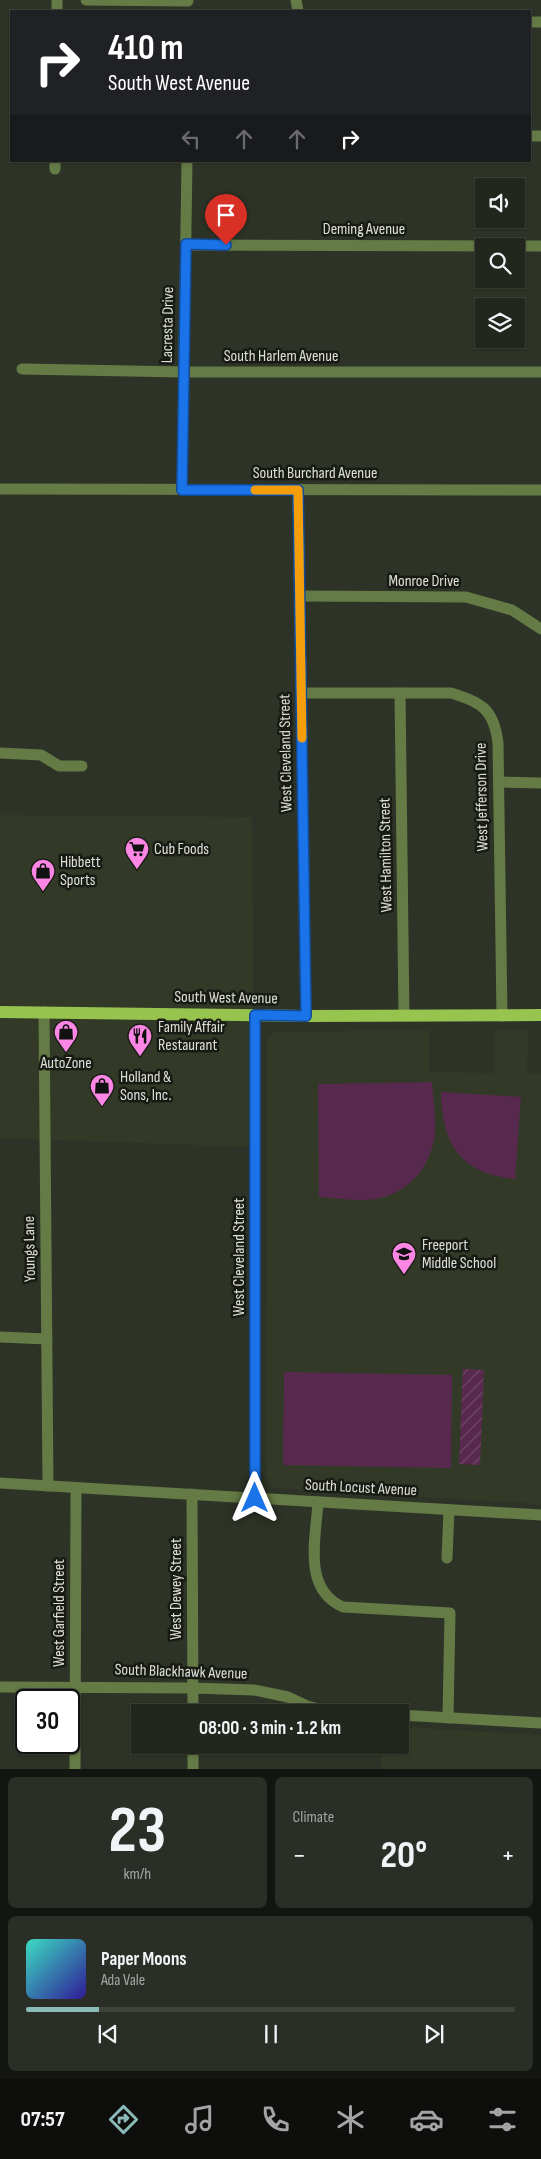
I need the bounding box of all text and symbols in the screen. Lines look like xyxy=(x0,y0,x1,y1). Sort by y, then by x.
text: 410 m xyxy=(108,27,183,70)
icon: right xyxy=(25,30,90,95)
text: South West Avenue xyxy=(108,70,250,97)
icon: left xyxy=(177,125,205,153)
icon: ahead xyxy=(230,125,258,153)
icon: ahead xyxy=(283,125,311,153)
icon: right xyxy=(336,125,364,153)
map controls xyxy=(475,178,525,348)
button: sound xyxy=(475,178,525,228)
pin xyxy=(205,194,247,245)
icon: arrive xyxy=(212,201,240,229)
street label: Deming Avenue xyxy=(323,220,405,239)
button: search xyxy=(475,238,525,288)
street label: Lacresta Drive xyxy=(158,287,178,363)
button: layers xyxy=(475,298,525,348)
street label: South Harlem Avenue xyxy=(224,347,338,366)
street label: South Burchard Avenue xyxy=(253,464,377,483)
street label: Monroe Drive xyxy=(389,572,459,591)
street label: West Cleveland Street xyxy=(275,694,297,812)
street label: West Jefferson Drive xyxy=(472,742,492,852)
street label: West Hamilton Street xyxy=(375,797,397,913)
supermarket icon: Cub Foods xyxy=(124,836,150,870)
place label: Cub Foods xyxy=(154,840,209,859)
place label: Hibbett Sports xyxy=(60,853,101,890)
shop icon: Hibbett Sports xyxy=(30,858,56,892)
street label: South West Avenue xyxy=(174,988,278,1008)
place label: Family Affair Restaurant xyxy=(158,1018,225,1055)
shop icon: AutoZone xyxy=(53,1019,79,1053)
restaurant icon: Family Affair Restaurant xyxy=(127,1023,153,1057)
place label: AutoZone xyxy=(39,1054,92,1073)
place label: Holland & Sons, Inc. xyxy=(120,1068,172,1105)
shop icon: Holland & Sons, Inc. xyxy=(89,1073,115,1107)
street label: West Cleveland Street xyxy=(230,1198,249,1316)
street label: Youngs Lane xyxy=(20,1216,40,1282)
place label: Freeport Middle School xyxy=(422,1236,496,1273)
school or university icon: Freeport Middle School xyxy=(391,1241,417,1275)
position arrow xyxy=(228,1471,280,1523)
street label: South Locust Avenue xyxy=(304,1476,418,1500)
street label: West Dewey Street xyxy=(167,1538,186,1640)
street label: West Garfield Street xyxy=(50,1559,69,1667)
street label: South Blackhawk Avenue xyxy=(114,1660,248,1684)
speed limit sign: 30 xyxy=(15,1689,80,1754)
text: 08:00 · 3 min · 1.2 km xyxy=(199,1717,341,1740)
text: 23 xyxy=(108,1793,166,1871)
text: Climate xyxy=(293,1808,334,1827)
text: 20° xyxy=(380,1833,427,1878)
text: − xyxy=(293,1839,306,1872)
text: + xyxy=(501,1839,515,1872)
text: km/h xyxy=(123,1865,151,1884)
text: Paper Moons xyxy=(101,1948,187,1971)
text: Ada Vale xyxy=(101,1971,145,1990)
icon: previous xyxy=(94,2020,122,2048)
icon: pause xyxy=(257,2020,285,2048)
icon: next xyxy=(420,2020,448,2048)
icon: directions xyxy=(106,2102,141,2137)
icon: music xyxy=(182,2102,217,2137)
icon: phone xyxy=(258,2102,293,2137)
icon: climate xyxy=(333,2102,368,2137)
icon: car xyxy=(409,2102,444,2137)
icon: filters xyxy=(485,2102,520,2137)
text: 07:57 xyxy=(20,2106,65,2133)

